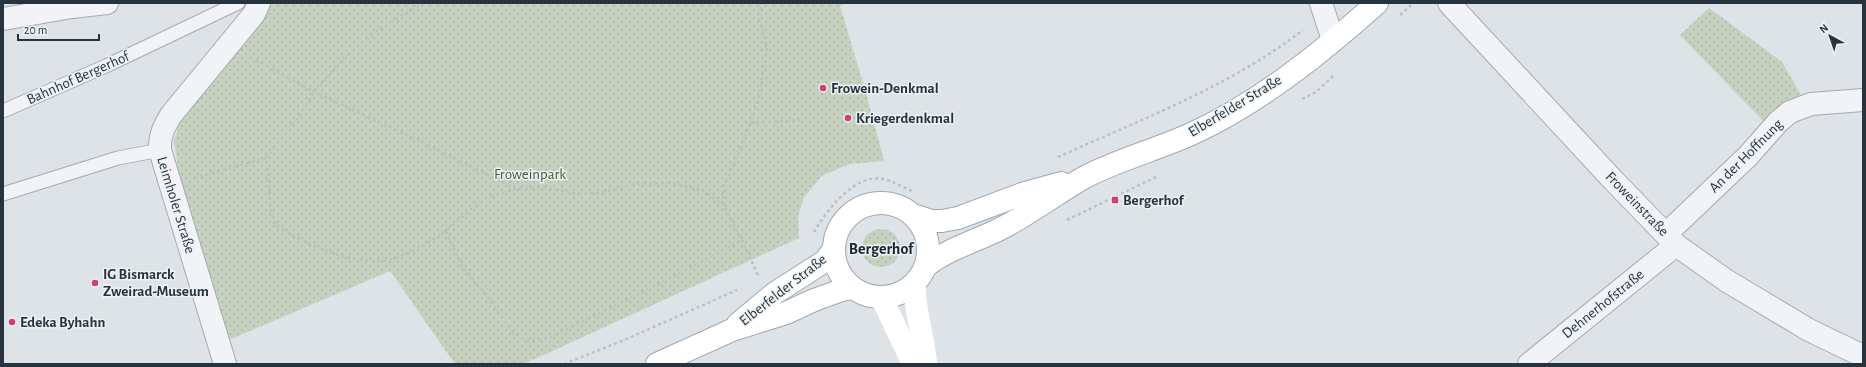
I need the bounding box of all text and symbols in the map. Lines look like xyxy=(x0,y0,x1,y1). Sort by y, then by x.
scale bar xyxy=(18,16,99,42)
north arrow xyxy=(1810,16,1850,56)
text: N xyxy=(1817,22,1830,35)
text: 20 m xyxy=(24,24,47,36)
street label: Bahnhof Bergerhof xyxy=(25,48,133,107)
street label: Elberfelder Straße xyxy=(1186,72,1284,140)
place label: Frowein-Denkmal xyxy=(831,81,939,96)
marker: Frowein-Denkmal xyxy=(818,83,828,93)
place label: Kriegerdenkmal xyxy=(856,111,954,126)
marker: Kriegerdenkmal xyxy=(843,113,853,123)
street label: An der Hoffnung xyxy=(1706,116,1786,196)
street label: Leimholer Straße xyxy=(154,155,198,255)
park label: Froweinpark xyxy=(494,167,566,182)
street label: Froweinstraße xyxy=(1603,169,1671,239)
place label: Bergerhof xyxy=(1123,193,1185,208)
marker: Bergerhof xyxy=(1110,195,1120,205)
district label: Bergerhof xyxy=(849,241,915,257)
street label: Elberfelder Straße xyxy=(737,251,829,329)
place label: IG Bismarck Zweirad-Museum xyxy=(103,267,209,299)
street label: Dehnerhofstraße xyxy=(1559,267,1647,341)
marker: IG Bismarck Zweirad-Museum xyxy=(90,278,100,288)
place label: Edeka Byhahn xyxy=(20,315,105,330)
marker: Edeka Byhahn xyxy=(7,317,17,327)

